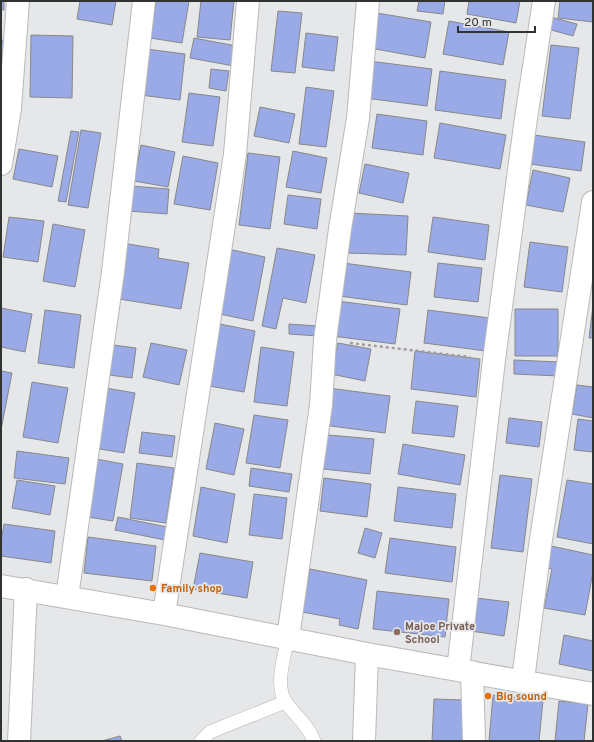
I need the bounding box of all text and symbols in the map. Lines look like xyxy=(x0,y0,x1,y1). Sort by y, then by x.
scale bar xyxy=(458,8,535,34)
text: 20 m xyxy=(464,15,492,31)
place label: Family shop xyxy=(161,582,222,596)
marker: Family shop xyxy=(148,583,158,593)
place label: Majoe Private School xyxy=(405,620,475,647)
marker: Majoe Private School xyxy=(392,627,402,637)
place label: Big sound xyxy=(496,690,547,704)
marker: Big sound xyxy=(483,691,493,701)

